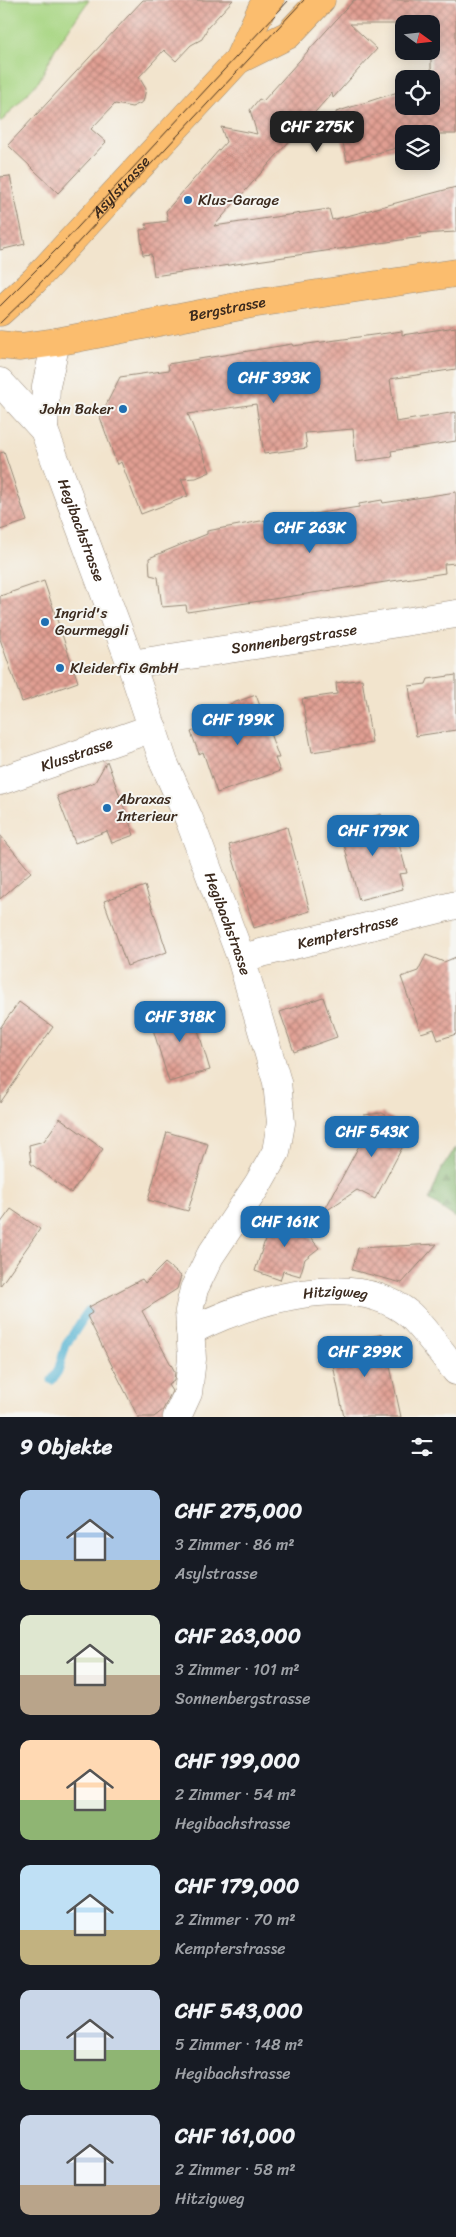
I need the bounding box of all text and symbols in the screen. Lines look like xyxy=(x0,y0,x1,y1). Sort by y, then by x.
north arrow xyxy=(395,15,440,60)
map controls xyxy=(395,15,440,170)
button: locate xyxy=(395,70,440,115)
pin: CHF 275K xyxy=(265,110,369,153)
text: CHF 275K xyxy=(281,112,353,141)
button: layers xyxy=(395,125,440,170)
street label: Asylstrasse xyxy=(84,149,157,225)
place label: Klus-Garage xyxy=(198,187,279,213)
marker: Klus-Garage xyxy=(182,194,194,206)
street label: Bergstrasse xyxy=(187,289,267,329)
pin: CHF 393K xyxy=(222,362,326,404)
text: CHF 393K xyxy=(238,363,310,392)
place label: John Baker xyxy=(39,396,114,422)
marker: John Baker xyxy=(117,403,129,415)
street label: Hegibachstrasse xyxy=(50,475,112,586)
pin: CHF 263K xyxy=(258,512,362,554)
text: CHF 263K xyxy=(274,513,346,542)
place label: Ingrid's Gourmeggli xyxy=(54,600,129,643)
marker: Ingrid's Gourmeggli xyxy=(39,616,51,628)
street label: Sonnenbergstrasse xyxy=(229,616,359,661)
place label: Kleiderfix GmbH xyxy=(70,655,179,681)
marker: Kleiderfix GmbH xyxy=(54,662,66,674)
pin: CHF 199K xyxy=(186,704,290,746)
text: CHF 199K xyxy=(203,705,273,734)
street label: Klusstrasse xyxy=(37,730,116,779)
place label: Abraxas Interieur xyxy=(116,786,178,829)
marker: Abraxas Interieur xyxy=(101,802,113,814)
pin: CHF 179K xyxy=(321,814,425,857)
text: CHF 179K xyxy=(338,816,408,845)
street label: Hegibachstrasse xyxy=(197,868,258,979)
street label: Kempterstrasse xyxy=(294,907,402,957)
pin: CHF 318K xyxy=(128,1000,232,1043)
text: CHF 318K xyxy=(145,1002,215,1031)
pin: CHF 543K xyxy=(320,1116,424,1158)
text: CHF 543K xyxy=(336,1117,408,1146)
pin: CHF 161K xyxy=(233,1206,337,1248)
text: CHF 161K xyxy=(252,1207,318,1236)
street label: Hitzigweg xyxy=(301,1278,371,1307)
pin: CHF 299K xyxy=(313,1336,417,1378)
text: CHF 299K xyxy=(329,1337,401,1366)
text: 9 Objekte xyxy=(20,1428,112,1466)
icon: filters xyxy=(408,1433,436,1461)
text: CHF 275,000 xyxy=(175,1492,302,1530)
icon: home xyxy=(60,1510,120,1570)
text: 3 Zimmer · 86 m² xyxy=(175,1530,295,1559)
text: Asylstrasse xyxy=(175,1559,258,1588)
text: CHF 263,000 xyxy=(175,1617,301,1655)
icon: home xyxy=(60,1635,120,1695)
text: 3 Zimmer · 101 m² xyxy=(175,1655,300,1684)
text: Sonnenbergstrasse xyxy=(175,1684,310,1713)
text: CHF 199,000 xyxy=(175,1742,300,1780)
icon: home xyxy=(60,1760,120,1820)
text: 2 Zimmer · 54 m² xyxy=(175,1780,296,1809)
text: Hegibachstrasse xyxy=(175,1809,291,1838)
text: CHF 179,000 xyxy=(175,1867,299,1905)
icon: home xyxy=(60,1885,120,1945)
text: 2 Zimmer · 70 m² xyxy=(175,1905,295,1934)
text: Kempterstrasse xyxy=(175,1934,285,1963)
text: CHF 543,000 xyxy=(175,1992,303,2030)
icon: home xyxy=(60,2010,120,2070)
text: 5 Zimmer · 148 m² xyxy=(175,2030,303,2059)
text: Hegibachstrasse xyxy=(175,2059,291,2088)
text: CHF 161,000 xyxy=(175,2117,295,2155)
icon: home xyxy=(60,2135,120,2195)
text: 2 Zimmer · 58 m² xyxy=(175,2155,296,2184)
text: Hitzigweg xyxy=(175,2184,245,2213)

